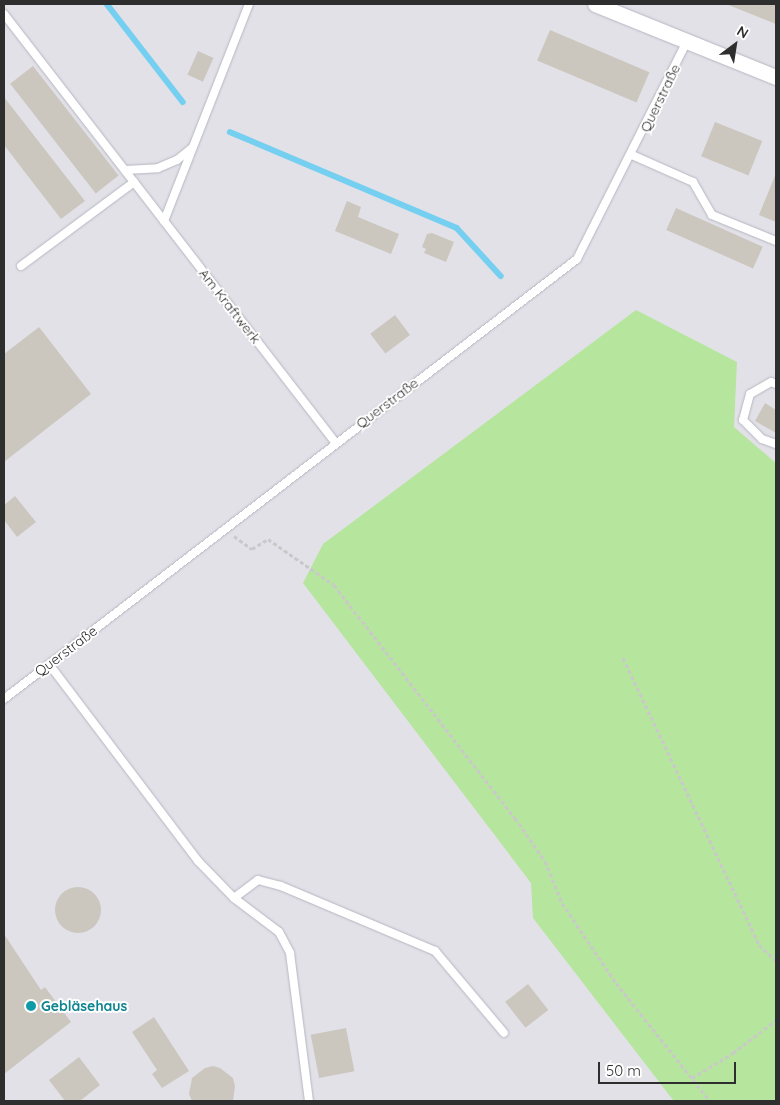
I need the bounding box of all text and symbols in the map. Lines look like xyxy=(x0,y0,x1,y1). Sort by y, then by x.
north arrow xyxy=(710,20,760,70)
text: N xyxy=(734,22,752,43)
street label: Querstraße xyxy=(636,61,684,135)
street label: Am Kraftwerk xyxy=(196,265,264,347)
street label: Querstraße xyxy=(353,374,421,432)
street label: Querstraße xyxy=(32,622,100,680)
place label: Gebläsehaus xyxy=(41,998,127,1014)
marker: Gebläsehaus xyxy=(25,1000,37,1012)
scale bar xyxy=(600,1052,738,1084)
text: 50 m xyxy=(606,1061,641,1080)

